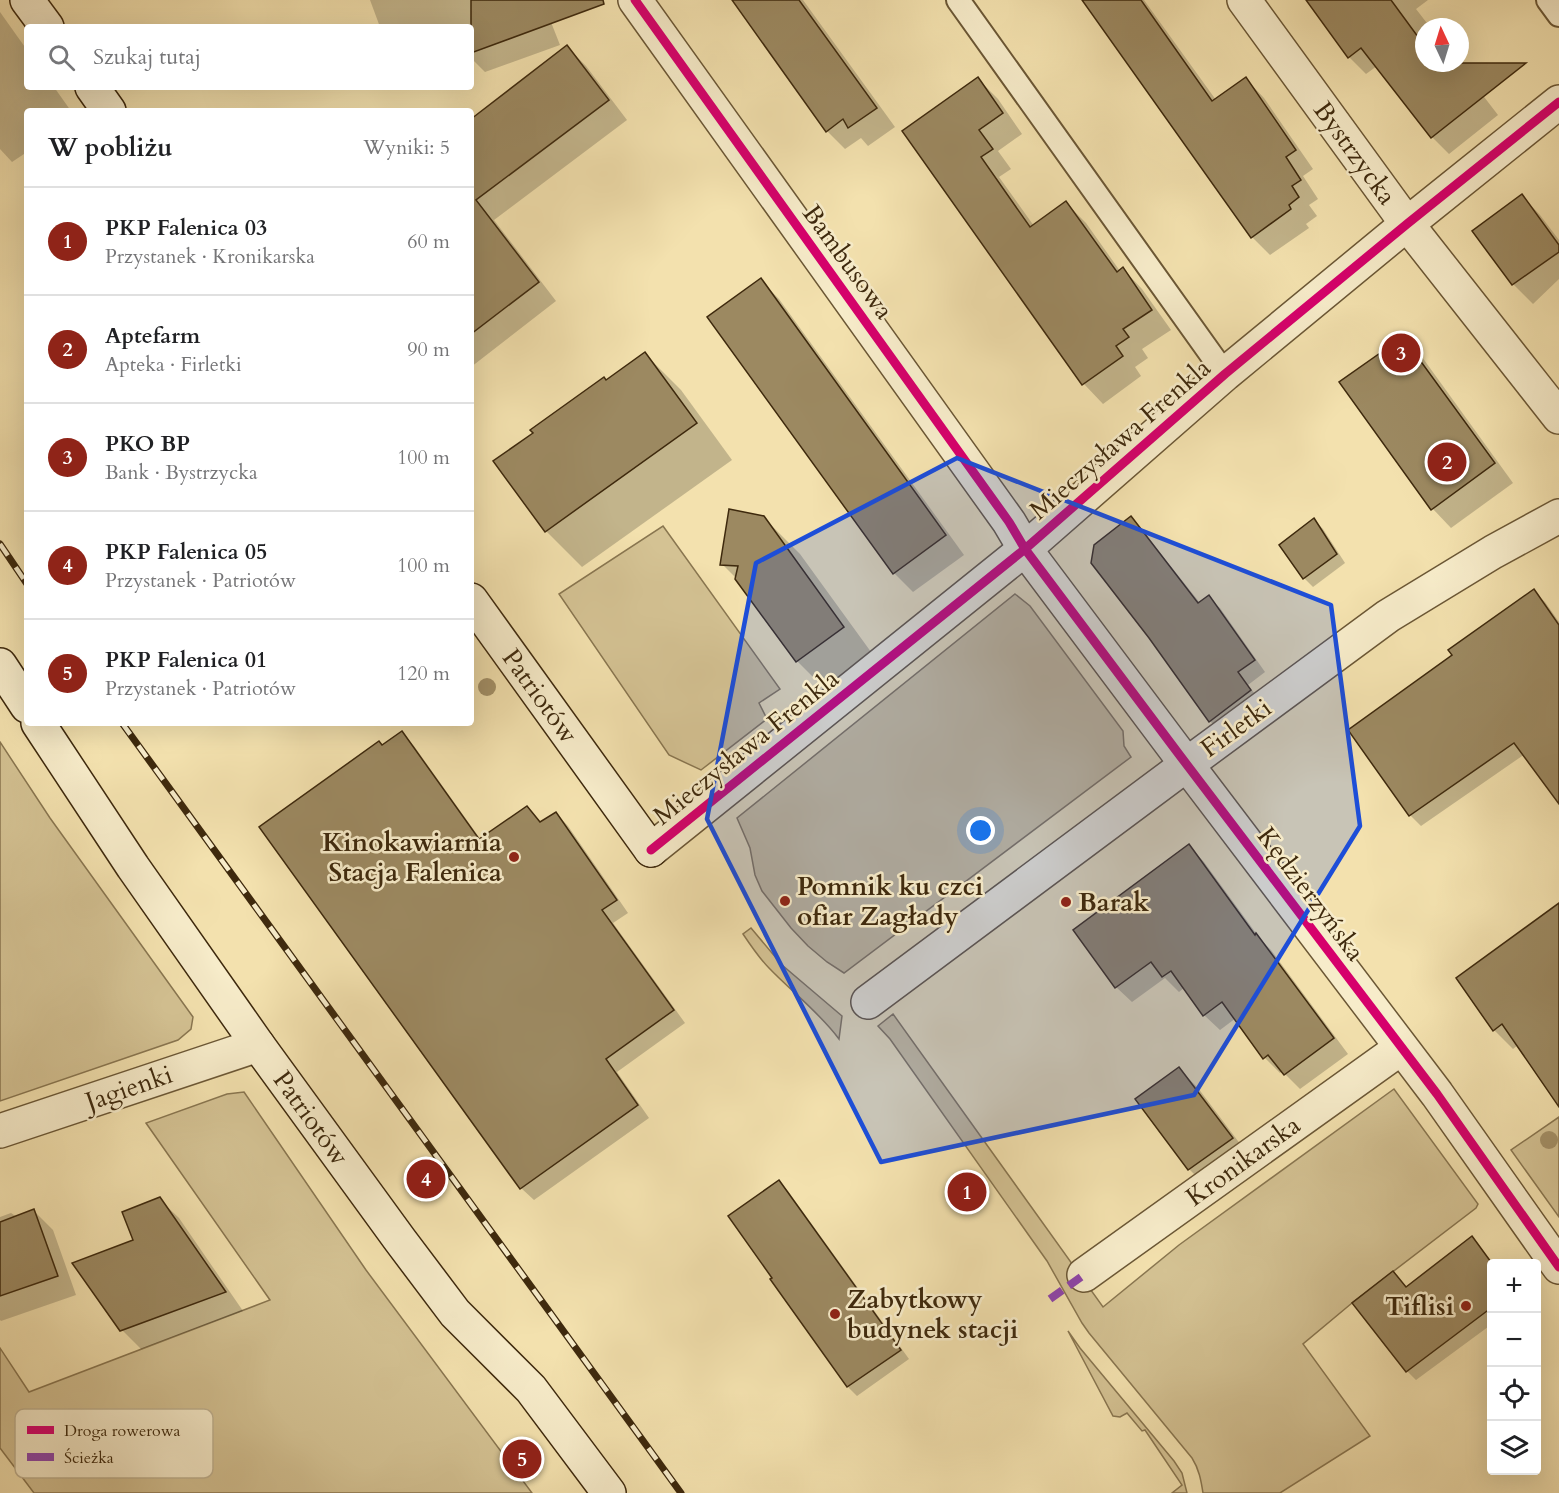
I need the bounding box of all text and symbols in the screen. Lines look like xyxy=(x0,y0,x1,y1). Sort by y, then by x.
north arrow xyxy=(1415,18,1469,72)
search box xyxy=(24,24,474,90)
icon: search xyxy=(45,41,78,74)
text: Szukaj tutaj xyxy=(93,42,201,72)
street label: Bystrzycka xyxy=(1306,94,1404,212)
text: W pobliżu xyxy=(48,130,173,165)
text: Wyniki: 5 xyxy=(363,134,450,161)
street label: Bambusowa xyxy=(794,198,902,326)
text: PKP Falenica 03 xyxy=(105,213,267,243)
text: 1 xyxy=(62,228,73,255)
text: 60 m xyxy=(407,228,450,255)
text: Przystanek · Kronikarska xyxy=(105,243,315,270)
text: Aptefarm xyxy=(105,321,200,351)
pin: 3 xyxy=(1382,330,1420,376)
text: 2 xyxy=(62,336,73,363)
text: 90 m xyxy=(407,336,450,363)
street label: Mieczysława Frenkla xyxy=(1022,350,1218,528)
text: Apteka · Firletki xyxy=(105,351,242,378)
text: PKO BP xyxy=(105,429,190,459)
pin: 2 xyxy=(1428,440,1466,484)
text: 3 xyxy=(62,444,73,471)
text: 100 m xyxy=(397,444,450,471)
text: Bank · Bystrzycka xyxy=(105,459,258,486)
text: PKP Falenica 05 xyxy=(105,537,267,567)
text: 4 xyxy=(62,552,73,579)
text: 100 m xyxy=(397,552,450,579)
text: Przystanek · Patriotów xyxy=(105,567,296,594)
street label: Patriotów xyxy=(494,642,586,750)
text: PKP Falenica 01 xyxy=(105,645,267,675)
text: 5 xyxy=(62,660,73,687)
text: 120 m xyxy=(397,660,450,687)
street label: Mieczysława Frenkla xyxy=(646,661,846,833)
text: Przystanek · Patriotów xyxy=(105,675,296,702)
street label: Firletki xyxy=(1194,690,1278,766)
your location xyxy=(966,816,995,845)
street label: Kędzierzyńska xyxy=(1249,820,1373,968)
place label: Kinokawiarnia Stacja Falenica xyxy=(322,825,502,890)
marker: Kinokawiarnia Stacja Falenica xyxy=(507,850,521,864)
place label: Pomnik ku czci ofiar Zagłady xyxy=(797,869,983,934)
place label: Barak xyxy=(1078,885,1150,920)
marker: Pomnik ku czci ofiar Zagłady xyxy=(778,894,792,908)
marker: Barak xyxy=(1059,895,1073,909)
street label: Jagienki xyxy=(77,1057,177,1120)
street label: Patriotów xyxy=(265,1064,357,1172)
street label: Kronikarska xyxy=(1179,1108,1307,1214)
pin: 4 xyxy=(406,1156,446,1202)
pin: 1 xyxy=(948,1170,986,1214)
map controls xyxy=(1487,1259,1541,1475)
button: + xyxy=(1487,1259,1541,1313)
place label: Zabytkowy budynek stacji xyxy=(847,1282,1018,1347)
place label: Tiflisi xyxy=(1385,1289,1454,1324)
marker: Tiflisi xyxy=(1459,1299,1473,1313)
marker: Zabytkowy budynek stacji xyxy=(828,1307,842,1321)
button: − xyxy=(1487,1313,1541,1367)
button: locate xyxy=(1487,1367,1541,1421)
legend xyxy=(15,1409,213,1478)
text: Droga rowerowa xyxy=(64,1420,181,1442)
button: layers xyxy=(1487,1421,1541,1475)
pin: 5 xyxy=(502,1436,542,1482)
text: Ścieżka xyxy=(64,1447,114,1469)

